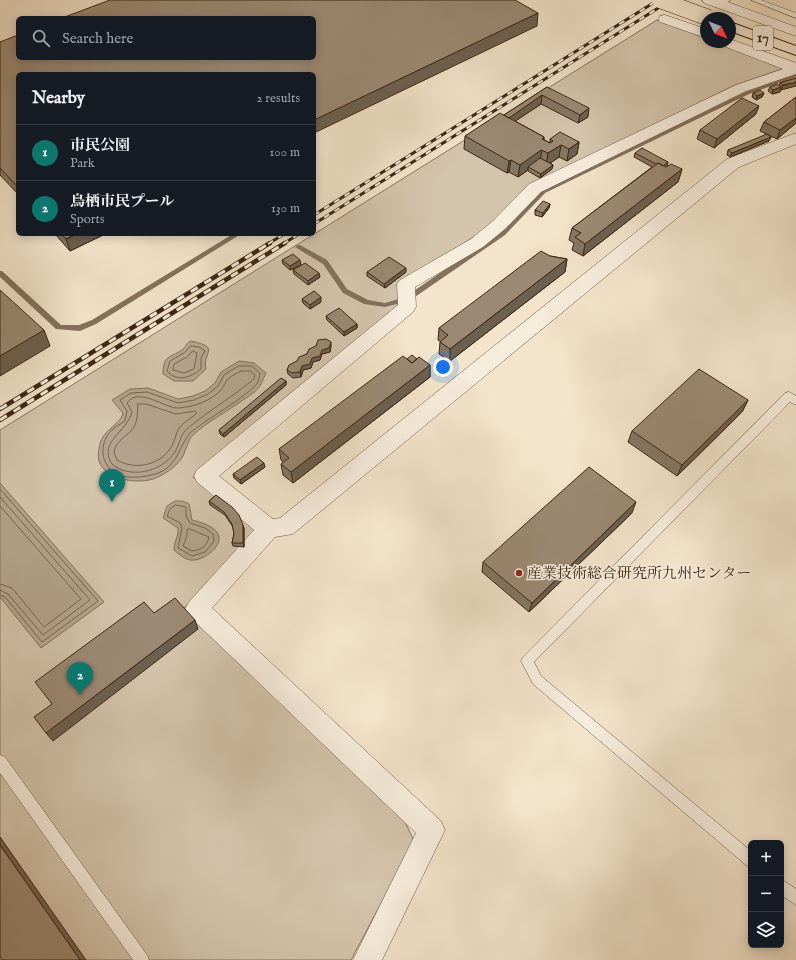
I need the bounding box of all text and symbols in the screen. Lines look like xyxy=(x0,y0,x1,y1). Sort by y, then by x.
north arrow xyxy=(700,12,736,48)
search box xyxy=(16,16,316,60)
road number: 17 xyxy=(753,26,773,50)
icon: search xyxy=(30,27,52,49)
text: Search here xyxy=(62,29,133,48)
text: Nearby xyxy=(32,88,85,109)
text: 2 results xyxy=(256,90,300,107)
text: 市民公園 xyxy=(70,136,130,155)
text: 1 xyxy=(43,144,47,161)
text: 100 m xyxy=(270,144,300,161)
text: Park xyxy=(70,155,95,172)
text: 鳥栖市民プール xyxy=(70,192,174,211)
text: 2 xyxy=(42,200,48,217)
text: 130 m xyxy=(271,200,300,217)
text: Sports xyxy=(70,211,105,228)
your location xyxy=(433,357,453,377)
pin: 1 xyxy=(99,469,125,502)
place label: 産業技術総合研究所九州センター xyxy=(527,564,751,583)
marker: 産業技術総合研究所九州センター xyxy=(514,568,524,578)
pin: 2 xyxy=(67,662,93,695)
map controls xyxy=(748,840,784,948)
button: + xyxy=(748,840,784,876)
button: − xyxy=(748,876,784,912)
button: layers xyxy=(748,912,784,948)

